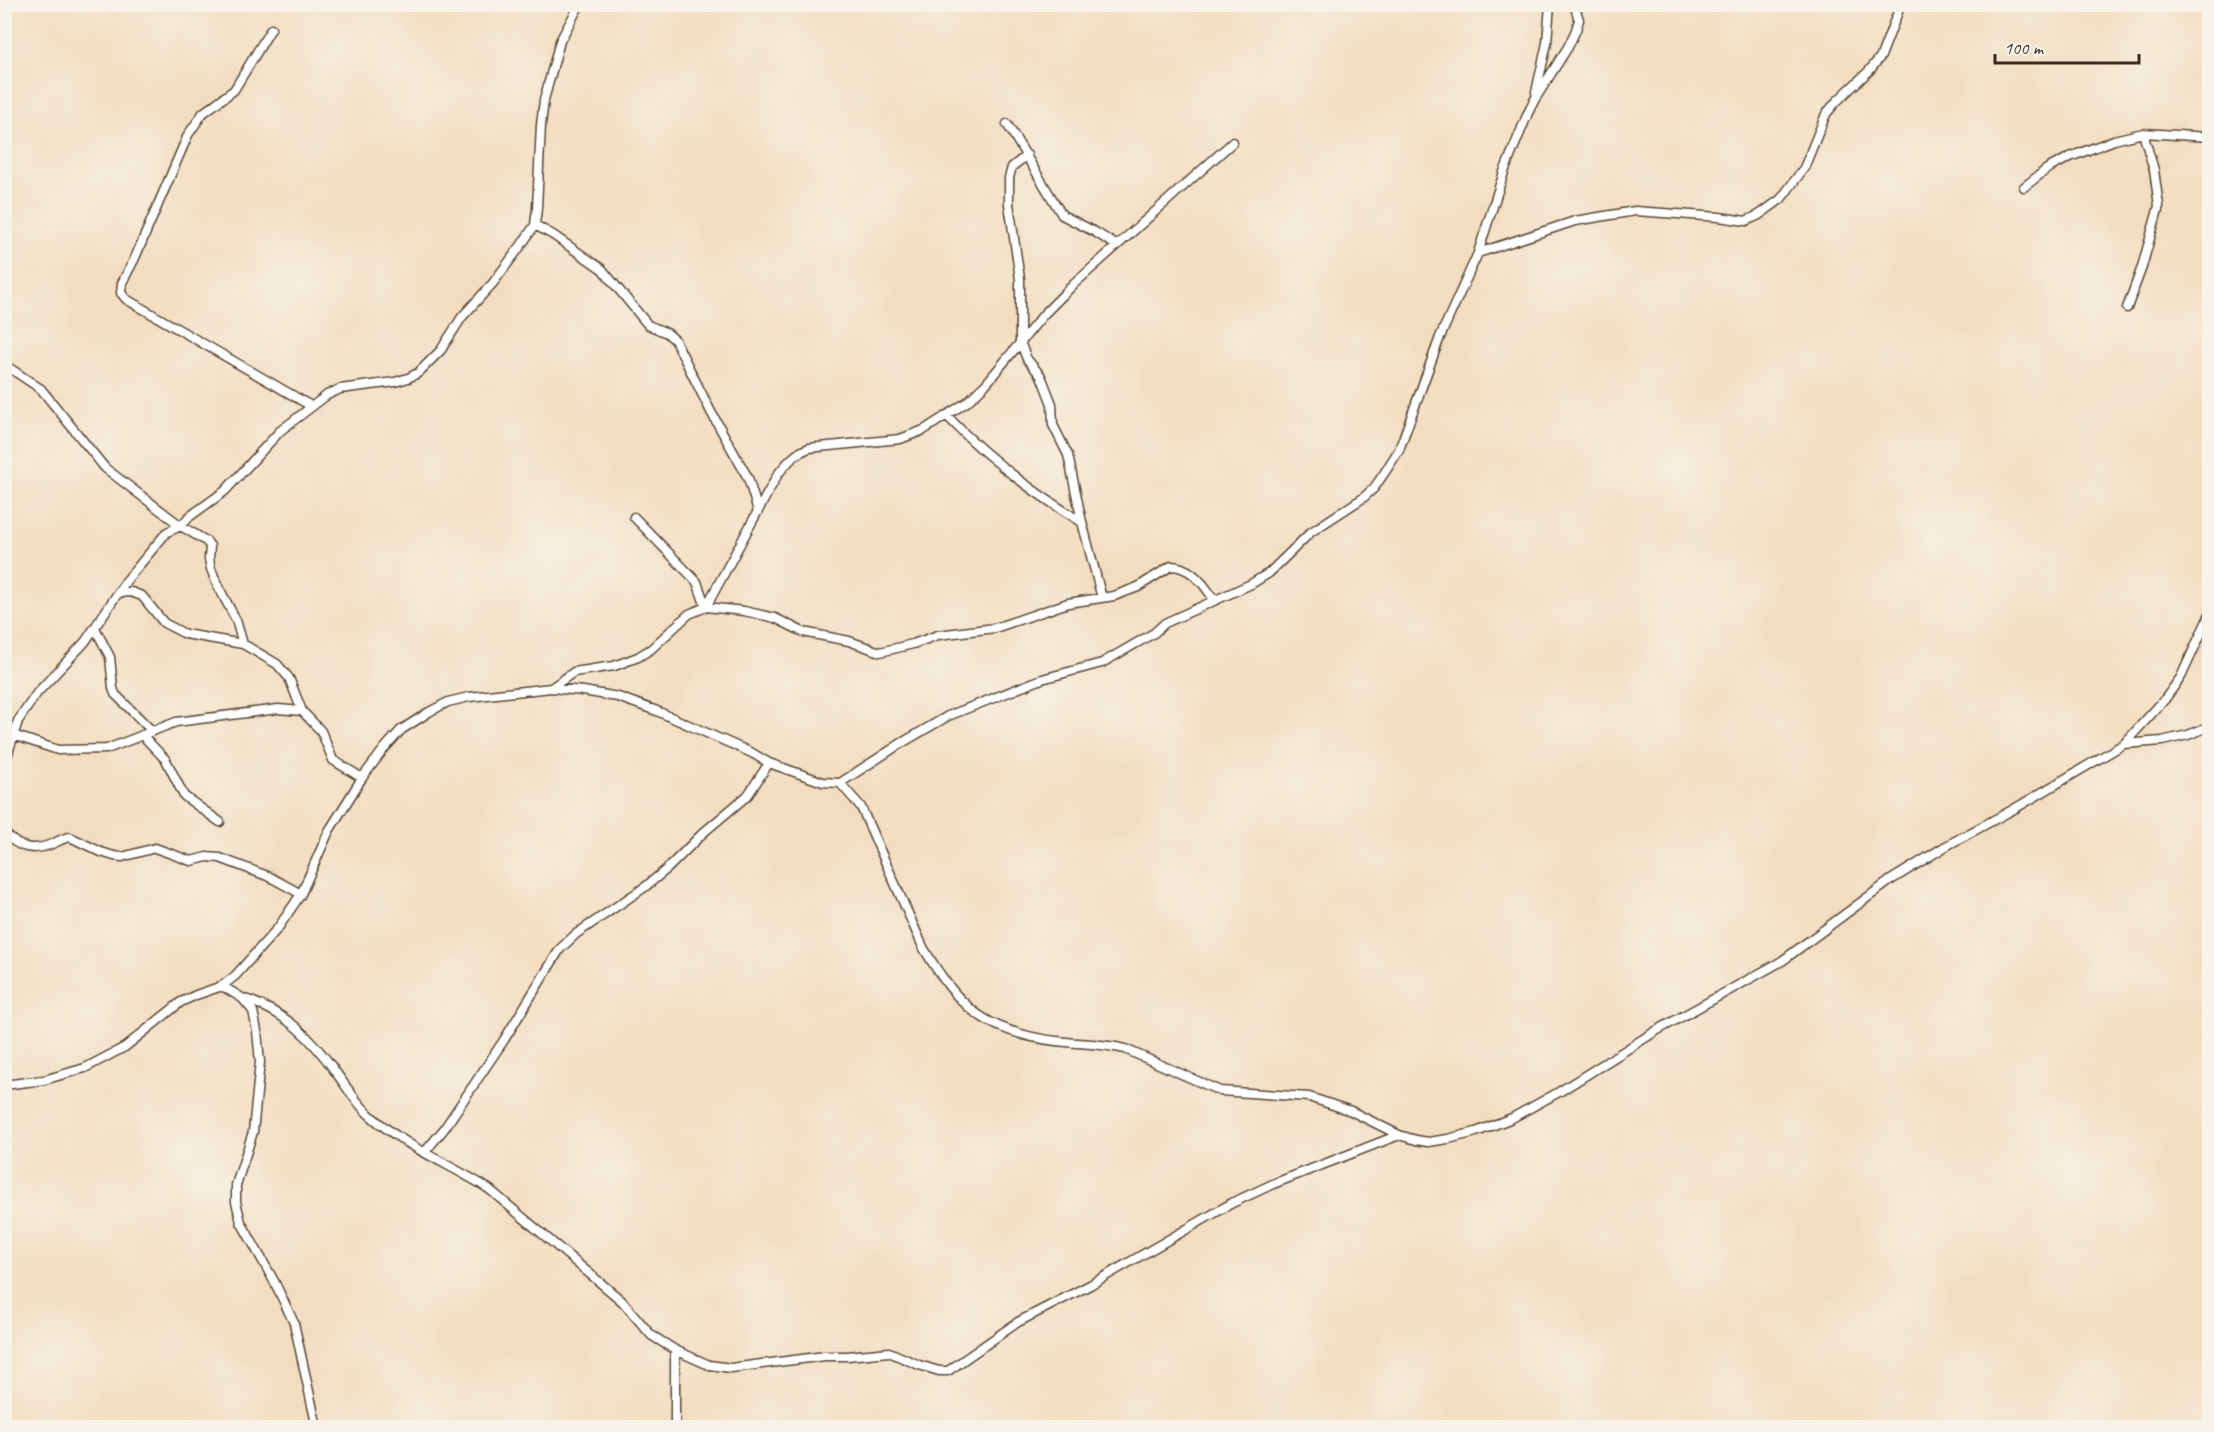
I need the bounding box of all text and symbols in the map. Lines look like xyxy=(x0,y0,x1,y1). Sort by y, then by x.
scale bar xyxy=(1995,27,2139,65)
text: 100 m xyxy=(2004,37,2045,59)

